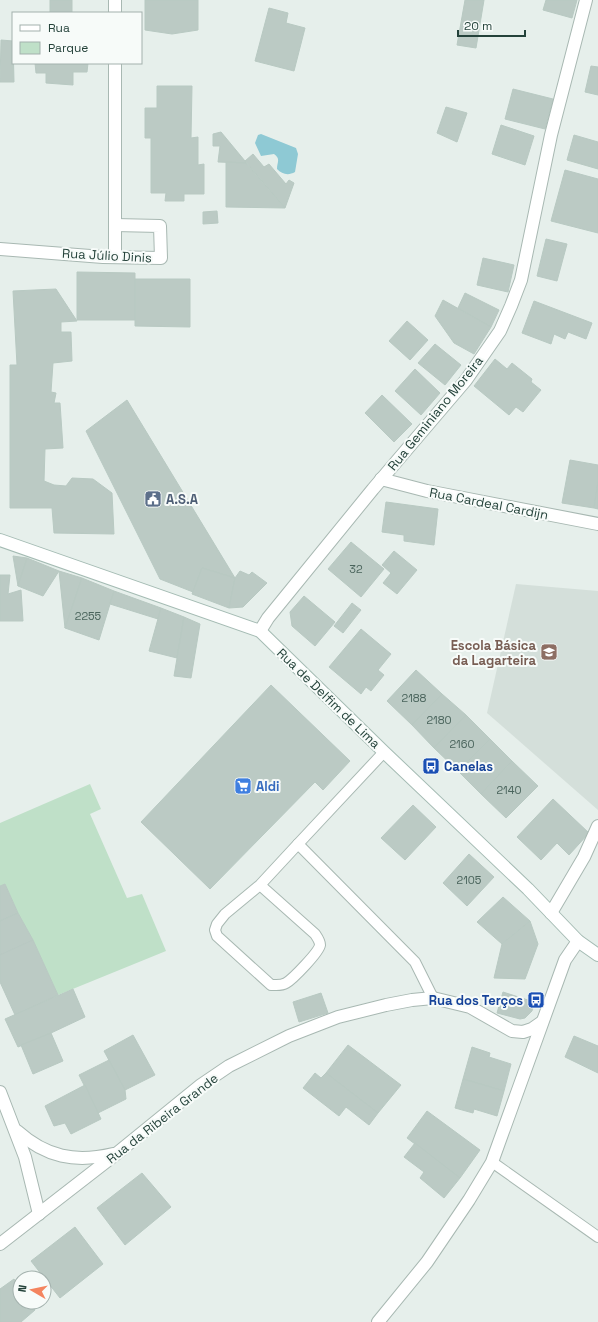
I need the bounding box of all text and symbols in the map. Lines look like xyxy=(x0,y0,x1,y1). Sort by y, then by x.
legend xyxy=(12,12,142,64)
scale bar xyxy=(458,12,525,38)
text: 20 m xyxy=(464,18,492,34)
text: Rua xyxy=(48,20,70,36)
text: Parque xyxy=(48,40,88,56)
street label: Rua Júlio Dinis xyxy=(62,245,152,266)
street label: Rua Geminiano Moreira xyxy=(384,352,487,474)
street label: Rua Cardeal Cardijn xyxy=(428,484,550,523)
public building icon: A.S.A xyxy=(143,489,163,509)
place label: A.S.A xyxy=(166,491,199,508)
house number: 32 xyxy=(349,562,363,576)
house number: 2255 xyxy=(75,609,102,623)
place label: Escola Básica da Lagarteira xyxy=(451,637,536,669)
school or university icon: Escola Básica da Lagarteira xyxy=(539,642,559,662)
street label: Rua de Delfim de Lima xyxy=(273,645,384,753)
house number: 2188 xyxy=(402,691,427,705)
house number: 2180 xyxy=(426,713,452,727)
house number: 2160 xyxy=(449,737,475,751)
bus stop icon: Canelas xyxy=(421,756,441,776)
place label: Canelas xyxy=(444,758,493,775)
supermarket icon: Aldi xyxy=(233,776,253,796)
place label: Aldi xyxy=(256,778,279,795)
house number: 2140 xyxy=(496,783,522,797)
house number: 2105 xyxy=(457,873,482,887)
bus stop icon: Rua dos Terços xyxy=(526,990,546,1010)
place label: Rua dos Terços xyxy=(429,992,523,1009)
street label: Rua da Ribeira Grande xyxy=(103,1069,222,1167)
north arrow xyxy=(12,1270,52,1310)
text: N xyxy=(15,1284,30,1293)

